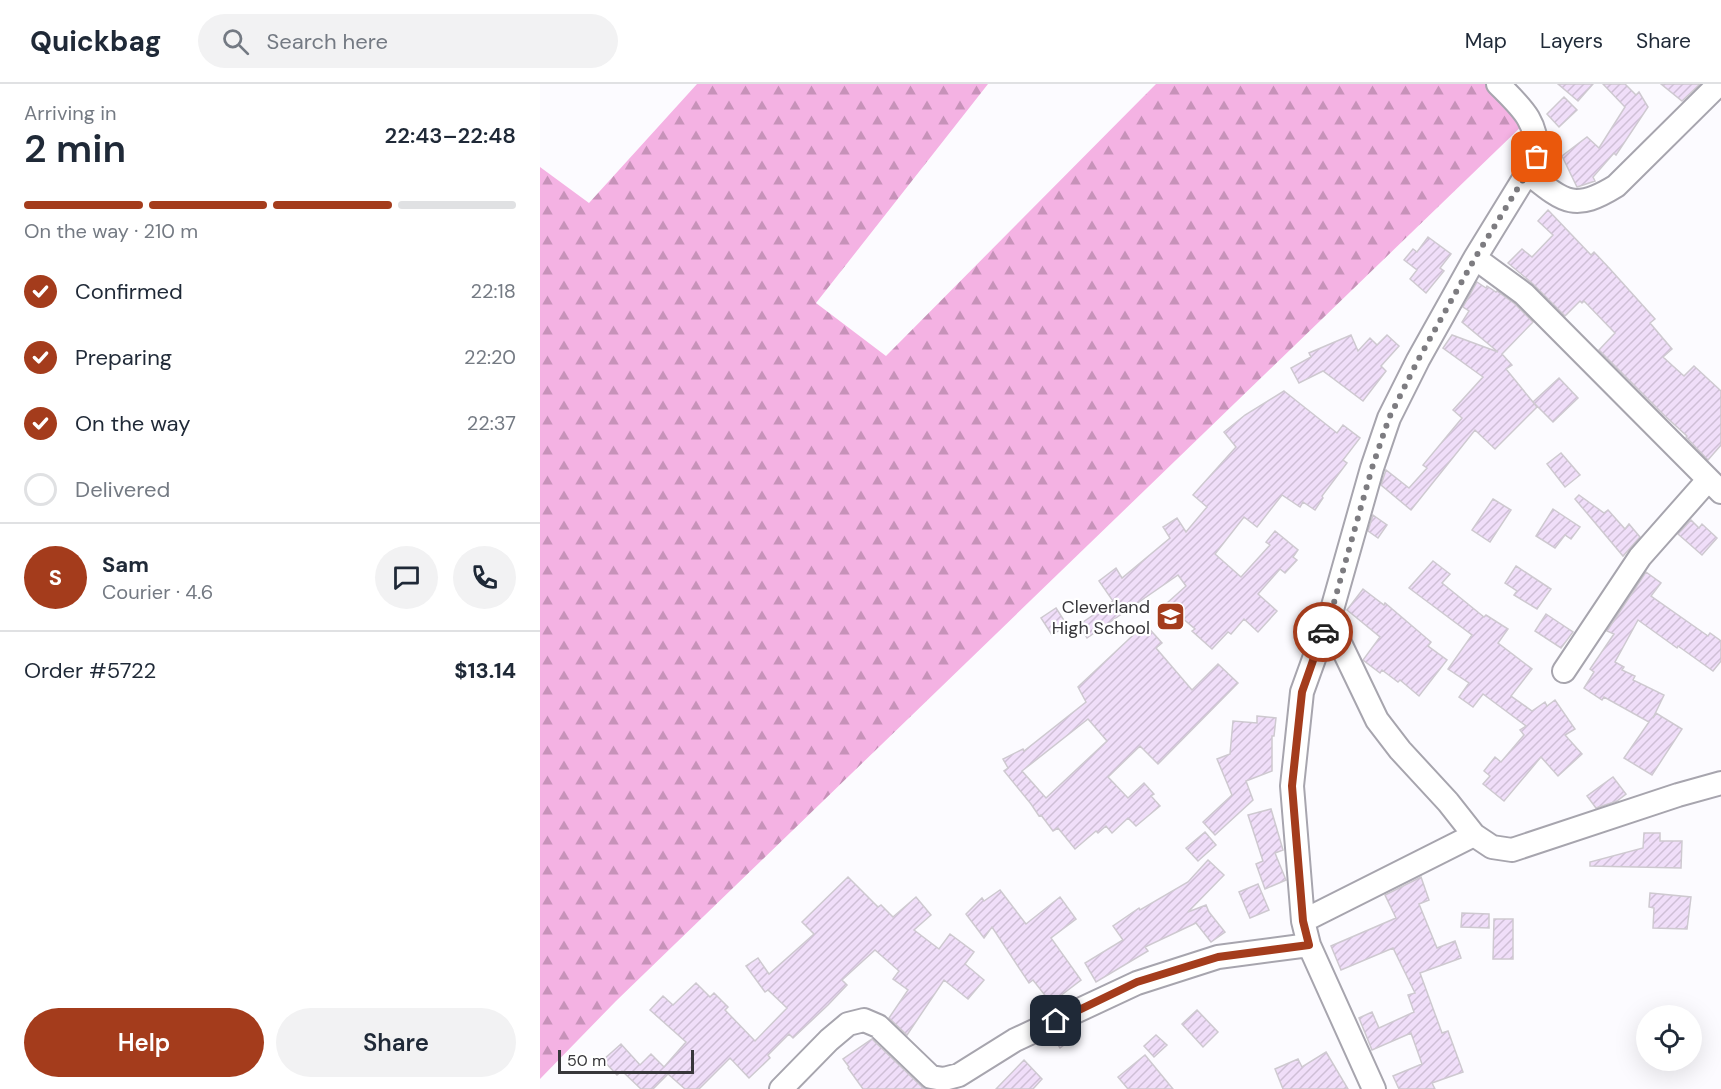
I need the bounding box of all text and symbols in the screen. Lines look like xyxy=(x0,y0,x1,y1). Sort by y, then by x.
search box xyxy=(198,14,618,68)
text: Quickbag xyxy=(30,23,162,60)
icon: search xyxy=(219,25,252,58)
text: Search here xyxy=(267,27,388,56)
text: Map xyxy=(1465,27,1507,55)
text: Layers xyxy=(1540,27,1603,55)
text: Share xyxy=(1636,27,1691,55)
text: Arriving in xyxy=(24,100,116,126)
text: 22:43–22:48 xyxy=(385,121,516,150)
text: 2 min xyxy=(24,123,126,174)
pin xyxy=(1511,131,1562,182)
icon: bag xyxy=(1520,140,1553,173)
text: On the way · 210 m xyxy=(24,218,198,244)
icon: check xyxy=(24,275,57,308)
text: Confirmed xyxy=(75,277,183,306)
text: 22:18 xyxy=(471,278,516,304)
icon: check xyxy=(24,341,57,374)
text: Preparing xyxy=(75,343,172,372)
text: 22:20 xyxy=(464,344,516,370)
icon: check xyxy=(24,407,57,440)
text: On the way xyxy=(75,409,190,438)
text: 22:37 xyxy=(467,410,516,436)
text: Delivered xyxy=(75,475,170,504)
button: chat xyxy=(375,546,438,609)
button: phone xyxy=(453,546,516,609)
text: Sam xyxy=(102,550,149,579)
text: S xyxy=(49,563,62,592)
text: Courier · 4.6 xyxy=(102,579,213,605)
place label: Cleverland High School xyxy=(1052,595,1150,640)
school or university icon: Cleverland High School xyxy=(1155,601,1187,633)
courier xyxy=(1293,602,1353,662)
icon: car xyxy=(1307,616,1340,649)
text: Order #5722 xyxy=(24,656,156,685)
text: $13.14 xyxy=(454,656,516,685)
pin xyxy=(1030,995,1081,1046)
icon: home xyxy=(1039,1004,1072,1037)
map controls xyxy=(1636,1005,1702,1071)
button: locate xyxy=(1636,1005,1702,1071)
button: Help xyxy=(24,1008,264,1077)
button: Share xyxy=(276,1008,516,1077)
scale bar xyxy=(558,1047,694,1074)
text: 50 m xyxy=(567,1050,606,1071)

